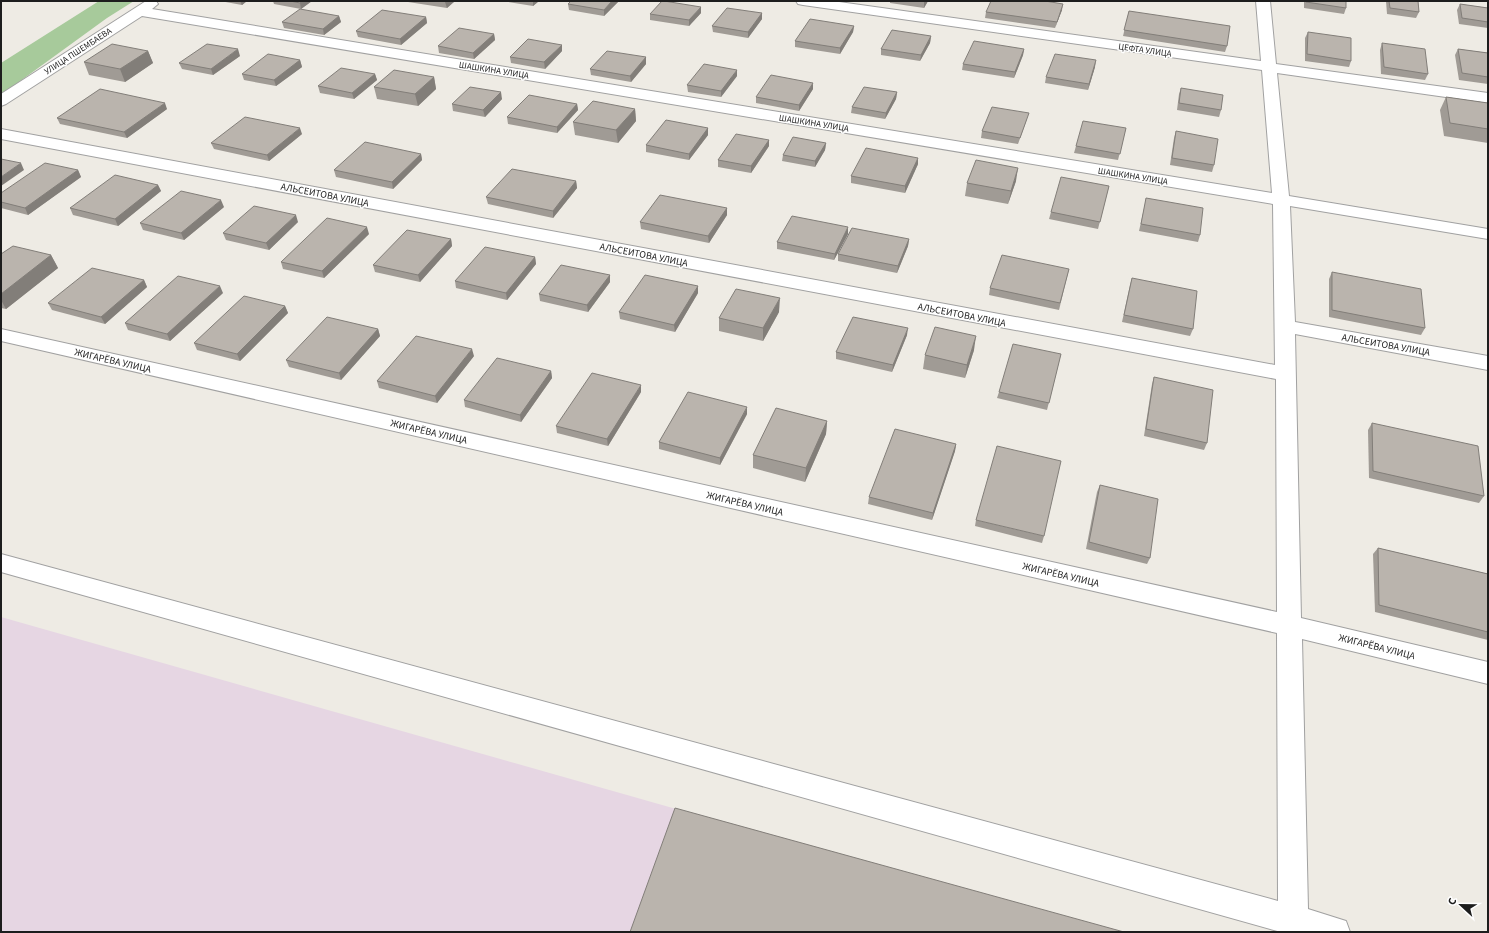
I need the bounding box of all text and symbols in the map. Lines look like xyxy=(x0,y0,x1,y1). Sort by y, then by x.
street label: УЛИЦА ПШЕМБАЕВА xyxy=(42,25,115,78)
street label: ЦЕФТА УЛИЦА xyxy=(1118,40,1172,61)
street label: ШАШКИНА УЛИЦА xyxy=(458,59,530,82)
street label: ШАШКИНА УЛИЦА xyxy=(778,112,850,135)
street label: ШАШКИНА УЛИЦА xyxy=(1097,165,1169,188)
street label: АЛЬСЕИТОВА УЛИЦА xyxy=(280,180,371,210)
street label: АЛЬСЕИТОВА УЛИЦА xyxy=(599,240,690,270)
street label: АЛЬСЕИТОВА УЛИЦА xyxy=(917,300,1008,330)
street label: АЛЬСЕИТОВА УЛИЦА xyxy=(1341,330,1432,360)
street label: ЖИГАРЁВА УЛИЦА xyxy=(73,345,153,377)
street label: ЖИГАРЁВА УЛИЦА xyxy=(389,416,469,448)
street label: ЖИГАРЁВА УЛИЦА xyxy=(705,488,785,520)
street label: ЖИГАРЁВА УЛИЦА xyxy=(1021,559,1101,591)
street label: ЖИГАРЁВА УЛИЦА xyxy=(1337,631,1417,663)
north arrow xyxy=(1441,885,1481,925)
text: С xyxy=(1444,895,1461,907)

